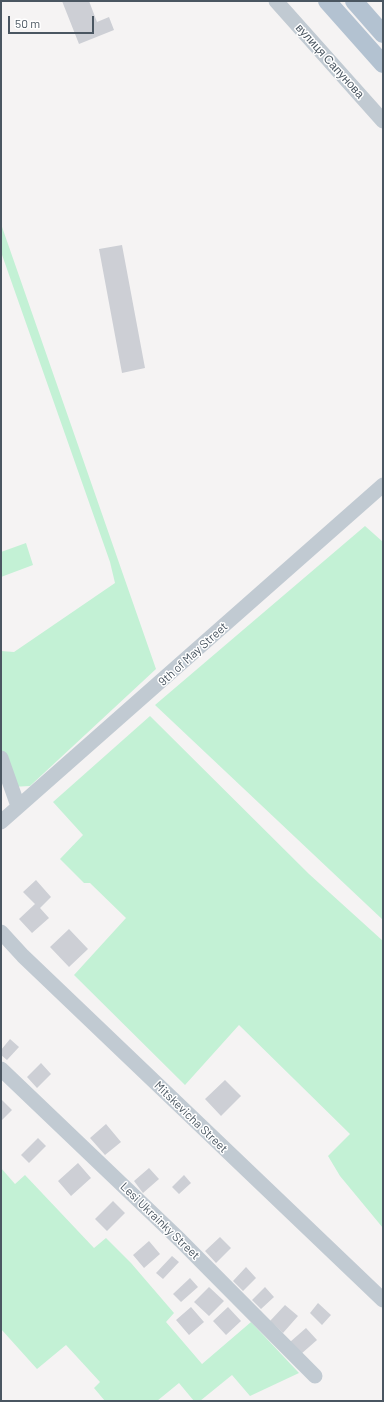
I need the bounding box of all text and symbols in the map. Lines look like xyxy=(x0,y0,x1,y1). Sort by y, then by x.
scale bar xyxy=(10,8,96,34)
text: 50 m xyxy=(15,16,40,30)
street label: вулиця Сапунова xyxy=(293,21,367,101)
street label: 9th of May Street xyxy=(155,619,231,689)
street label: Mitskevicha Street xyxy=(151,1078,231,1156)
street label: Lesi Ukrainky Street xyxy=(117,1179,203,1263)

